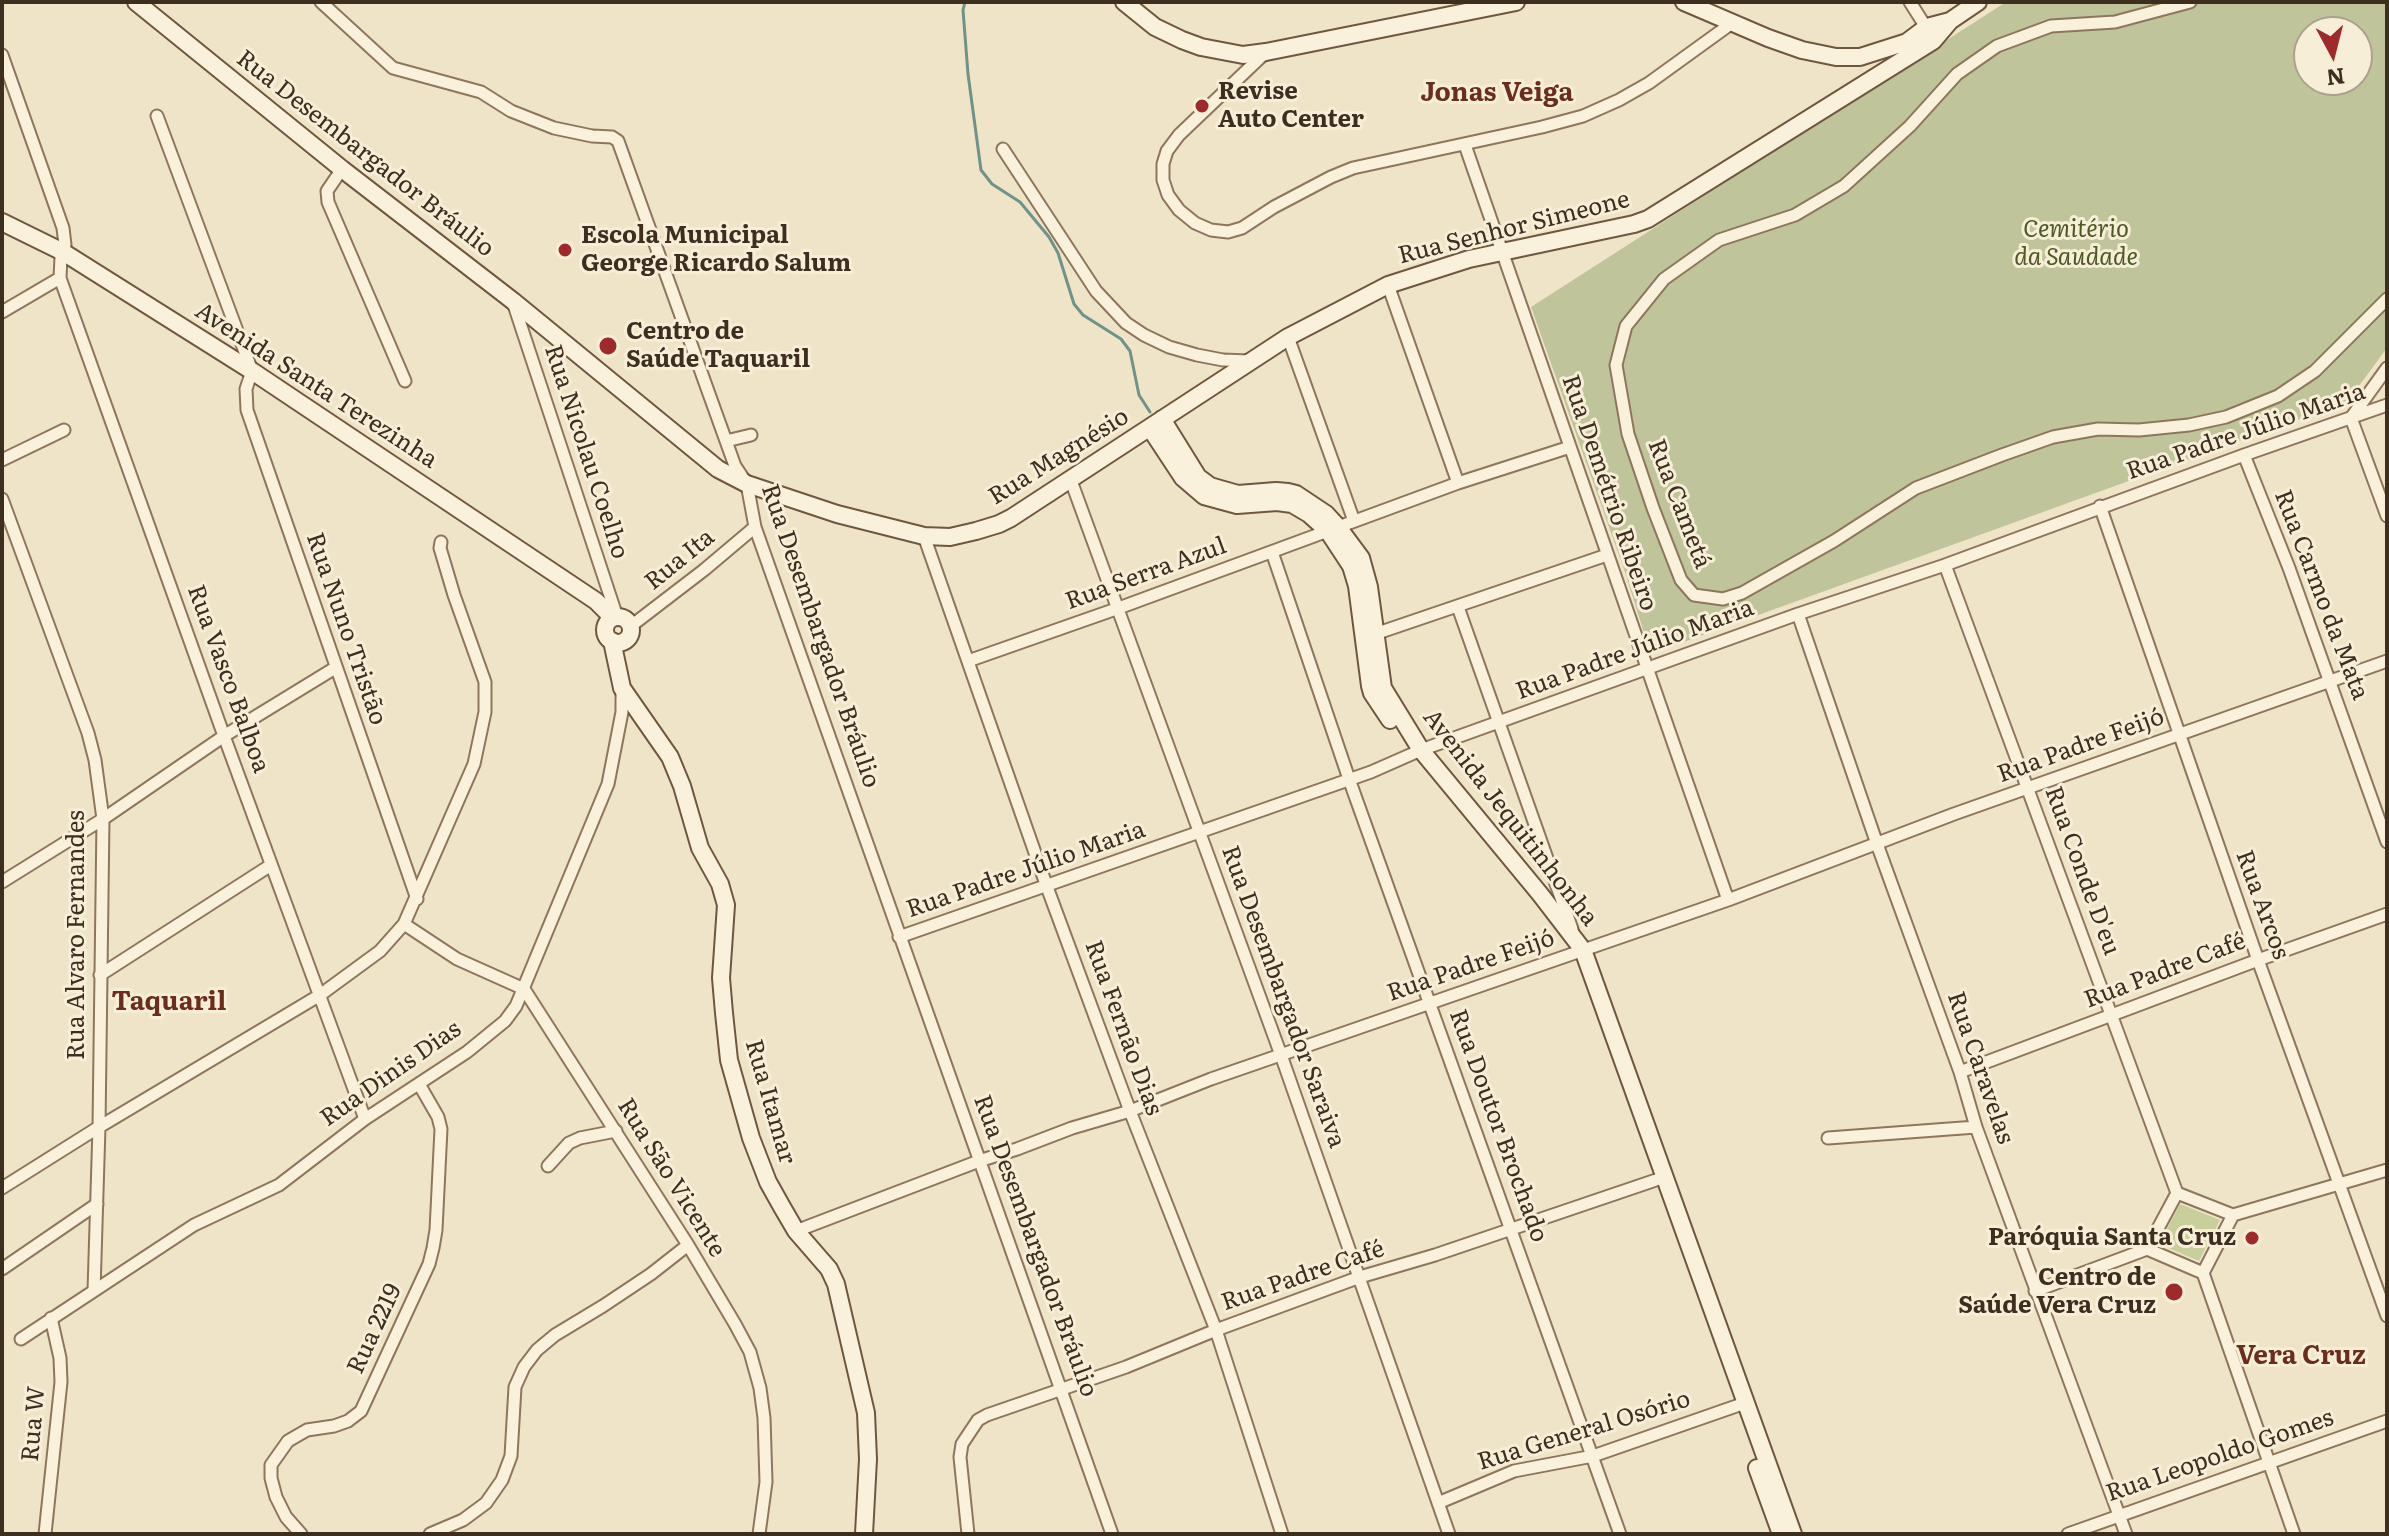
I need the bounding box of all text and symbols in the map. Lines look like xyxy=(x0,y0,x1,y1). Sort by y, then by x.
north arrow xyxy=(2293,16,2373,96)
street label: Rua Desembargador Bráulio xyxy=(230,44,500,264)
text: N xyxy=(2325,61,2347,96)
district label: Jonas Veiga xyxy=(1420,77,1574,109)
place label: Revise Auto Center xyxy=(1218,78,1364,134)
marker: Revise Auto Center xyxy=(1193,97,1211,115)
street label: Rua Senhor Simeone xyxy=(1395,185,1633,271)
park label: Cemitério da Saudade xyxy=(2014,216,2138,272)
place label: Escola Municipal George Ricardo Salum xyxy=(581,222,851,278)
marker: Escola Municipal George Ricardo Salum xyxy=(556,241,574,259)
street label: Avenida Santa Terezinha xyxy=(190,297,442,475)
place label: Centro de Saúde Taquaril xyxy=(626,318,810,374)
marker: Centro de Saúde Taquaril xyxy=(597,335,619,357)
street label: Rua Nicolau Coelho xyxy=(538,341,634,563)
street label: Rua Demétrio Ribeiro xyxy=(1555,371,1663,615)
street label: Rua Padre Júlio Maria xyxy=(2123,378,2369,486)
street label: Rua Magnésio xyxy=(984,402,1134,512)
street label: Rua Cametá xyxy=(1641,435,1717,573)
street label: Rua Desembargador Bráulio xyxy=(754,480,886,792)
street label: Rua Carmo da Mata xyxy=(2268,486,2374,704)
street label: Rua Ita xyxy=(639,523,721,597)
street label: Rua Nuno Tristão xyxy=(300,529,392,729)
street label: Rua Serra Azul xyxy=(1062,532,1230,616)
street label: Rua Vasco Balboa xyxy=(181,581,275,777)
street label: Rua Padre Júlio Maria xyxy=(1512,594,1758,706)
street label: Rua Padre Feijó xyxy=(1994,703,2168,789)
street label: Avenida Jequitinhonha xyxy=(1416,704,1604,932)
street label: Rua Conde D'eu xyxy=(2038,783,2126,959)
street label: Rua Alvaro Fernandes xyxy=(63,810,91,1060)
street label: Rua Padre Júlio Maria xyxy=(903,816,1149,924)
street label: Rua Desembargador Saraiva xyxy=(1215,842,1351,1152)
street label: Rua Arcos xyxy=(2229,847,2295,963)
street label: Rua Padre Feijó xyxy=(1383,924,1559,1008)
street label: Rua Padre Café xyxy=(2080,927,2250,1015)
street label: Rua Fernão Dias xyxy=(1078,937,1168,1119)
district label: Taquaril xyxy=(112,986,226,1018)
street label: Rua Caravelas xyxy=(1940,988,2020,1148)
street label: Rua Doutor Brochado xyxy=(1442,1006,1554,1246)
street label: Rua Dinis Dias xyxy=(315,1015,467,1133)
street label: Rua Itamar xyxy=(739,1036,801,1168)
street label: Rua Desembargador Bráulio xyxy=(967,1091,1103,1401)
street label: Rua São Vicente xyxy=(611,1093,731,1263)
place label: Paróquia Santa Cruz xyxy=(1988,1224,2236,1252)
marker: Paróquia Santa Cruz xyxy=(2243,1229,2261,1247)
street label: Rua Padre Café xyxy=(1218,1235,1388,1317)
place label: Centro de Saúde Vera Cruz xyxy=(1958,1264,2156,1320)
street label: Rua 2219 xyxy=(342,1279,408,1379)
marker: Centro de Saúde Vera Cruz xyxy=(2163,1281,2185,1303)
district label: Vera Cruz xyxy=(2236,1340,2366,1372)
street label: Rua W xyxy=(16,1385,52,1463)
street label: Rua General Osório xyxy=(1474,1385,1694,1477)
street label: Rua Leopoldo Gomes xyxy=(2103,1404,2337,1508)

